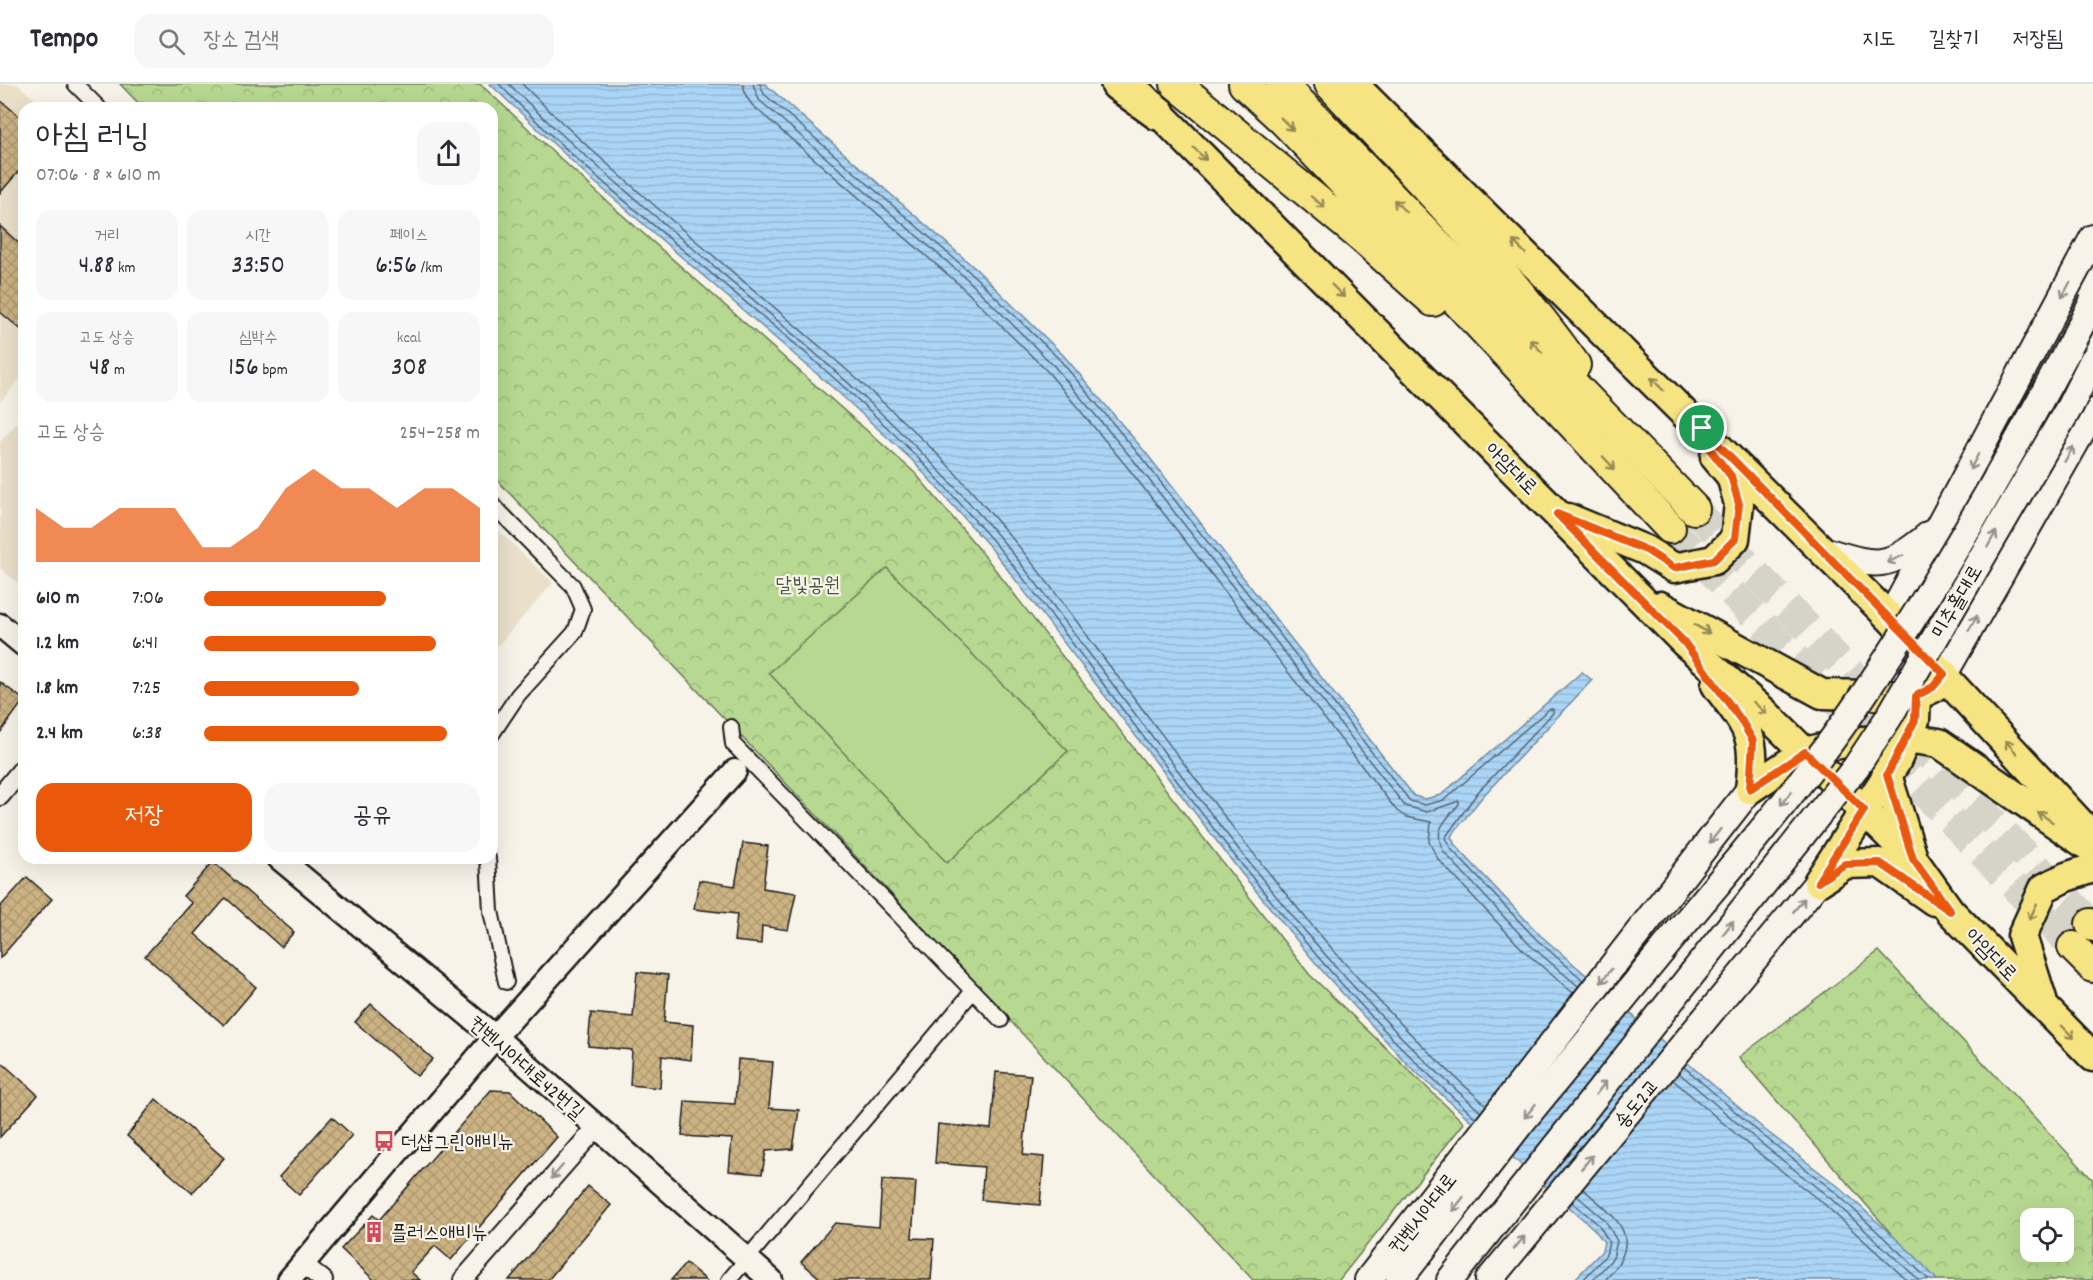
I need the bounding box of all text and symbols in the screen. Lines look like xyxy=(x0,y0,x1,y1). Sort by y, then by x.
search box xyxy=(134,14,554,68)
text: Tempo xyxy=(30,21,98,61)
icon: search xyxy=(155,25,188,58)
text: 장소 검색 xyxy=(203,26,279,57)
text: 지도 xyxy=(1862,26,1896,56)
text: 길찾기 xyxy=(1929,26,1979,56)
text: 저장됨 xyxy=(2012,26,2063,56)
text: 아침 러닝 xyxy=(36,116,150,163)
one-way arrow xyxy=(1279,116,1294,131)
button: share xyxy=(417,122,480,185)
one-way arrow xyxy=(1193,146,1208,161)
text: 07:06 · 8 × 610 m xyxy=(36,162,161,190)
one-way arrow xyxy=(1310,195,1325,209)
one-way arrow xyxy=(1394,199,1408,214)
text: 거리 xyxy=(94,225,120,248)
text: 시간 xyxy=(245,225,271,248)
text: 페이스 xyxy=(390,225,428,248)
one-way arrow xyxy=(1511,240,1526,255)
text: 4.88 xyxy=(78,248,114,285)
text: 33:50 xyxy=(231,248,285,285)
text: 6:56 xyxy=(375,248,417,285)
text: km xyxy=(114,257,136,280)
text: /km xyxy=(417,257,443,280)
one-way arrow xyxy=(2059,281,2071,299)
one-way arrow xyxy=(1331,284,1346,299)
text: 고도 상승 xyxy=(79,327,135,350)
text: 심박수 xyxy=(239,327,277,350)
text: kcal xyxy=(397,327,421,350)
one-way arrow xyxy=(1529,339,1543,354)
text: 48 xyxy=(89,350,110,387)
text: 156 xyxy=(228,350,259,387)
text: 308 xyxy=(391,350,427,387)
text: m xyxy=(110,359,125,382)
text: bpm xyxy=(259,359,288,382)
one-way arrow xyxy=(1650,377,1665,392)
pin xyxy=(1676,402,1727,453)
icon: arrive xyxy=(1685,411,1718,444)
text: 고도 상승 xyxy=(36,420,105,448)
text: 254–258 m xyxy=(399,420,480,448)
street label: 아암대로 xyxy=(1477,437,1543,503)
one-way arrow xyxy=(2063,446,2075,463)
one-way arrow xyxy=(1968,453,1979,471)
one-way arrow xyxy=(1602,455,1616,470)
one-way arrow xyxy=(1986,531,1998,548)
one-way arrow xyxy=(1886,554,1905,565)
street label: 미추홀대로 xyxy=(1926,561,1991,644)
park label: 달빛공원 xyxy=(776,573,840,601)
text: 610 m xyxy=(36,585,79,613)
text: 7:06 xyxy=(132,585,164,613)
one-way arrow xyxy=(1967,615,1979,632)
one-way arrow xyxy=(1693,623,1710,635)
text: 1.2 km xyxy=(36,630,79,658)
text: 6:41 xyxy=(132,630,158,658)
text: 1.8 km xyxy=(36,675,78,703)
text: 7:25 xyxy=(132,675,161,703)
one-way arrow xyxy=(1752,701,1767,715)
text: 2.4 km xyxy=(36,720,83,748)
text: 6:38 xyxy=(132,720,162,748)
one-way arrow xyxy=(2004,740,2018,755)
button: 저장 xyxy=(36,783,252,852)
button: 공유 xyxy=(264,783,480,852)
one-way arrow xyxy=(1780,790,1793,806)
one-way arrow xyxy=(2037,811,2053,823)
one-way arrow xyxy=(1708,827,1721,843)
one-way arrow xyxy=(1793,897,1806,913)
one-way arrow xyxy=(2026,902,2038,920)
one-way arrow xyxy=(1721,920,1734,936)
street label: 아암대로 xyxy=(1957,923,2022,989)
one-way arrow xyxy=(1600,968,1612,984)
street label: 컨벤시아대로42번길 xyxy=(461,1011,589,1128)
one-way arrow xyxy=(2060,1024,2075,1039)
street label: 송도2교 xyxy=(1609,1074,1667,1136)
one-way arrow xyxy=(1595,1081,1608,1097)
one-way arrow xyxy=(1524,1103,1537,1119)
bus stop icon: 더샵그린애비뉴 xyxy=(372,1129,396,1153)
place label: 더샵그린애비뉴 xyxy=(401,1130,514,1158)
one-way arrow xyxy=(1580,1154,1593,1170)
one-way arrow xyxy=(550,1164,564,1179)
street label: 컨벤시아대로 xyxy=(1384,1168,1465,1262)
one-way arrow xyxy=(1451,1196,1464,1212)
map controls xyxy=(2020,1208,2074,1262)
button: locate xyxy=(2020,1208,2074,1262)
building icon: 플러스애비뉴 xyxy=(362,1220,386,1244)
place label: 플러스애비뉴 xyxy=(391,1221,488,1249)
one-way arrow xyxy=(1513,1236,1526,1252)

